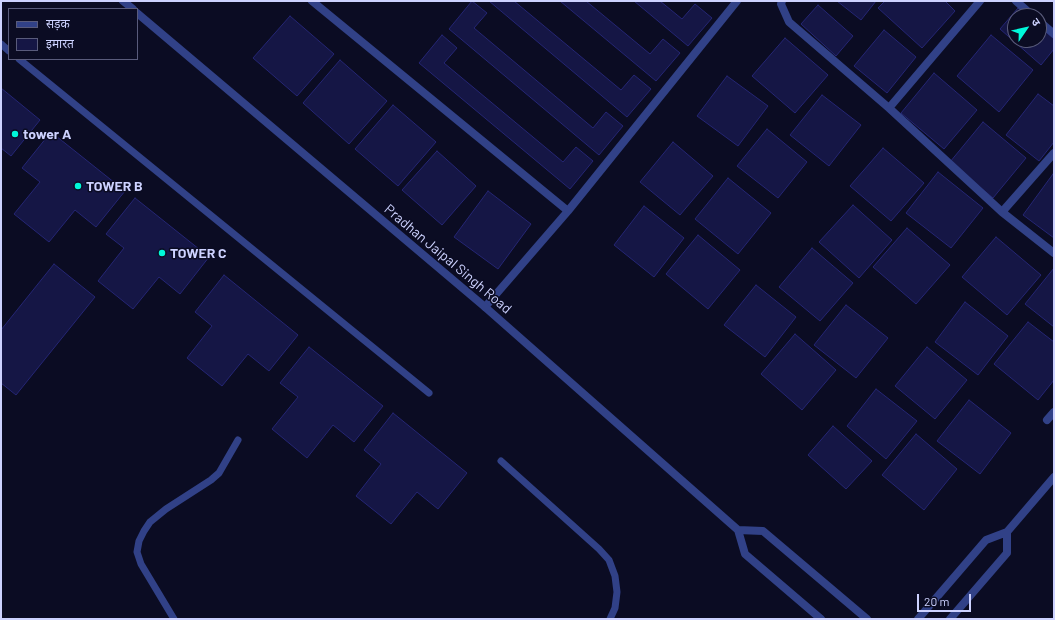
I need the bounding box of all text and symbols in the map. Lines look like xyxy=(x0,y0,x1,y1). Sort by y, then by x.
legend xyxy=(8,8,138,60)
north arrow xyxy=(1007,8,1047,48)
text: उ xyxy=(1029,15,1044,28)
text: सड़क xyxy=(46,16,70,30)
text: इमारत xyxy=(46,36,74,50)
place label: tower A xyxy=(23,126,71,142)
marker: tower A xyxy=(10,129,20,139)
place label: TOWER B xyxy=(86,178,143,194)
marker: TOWER B xyxy=(73,181,83,191)
street label: Pradhan Jaipal Singh Road xyxy=(381,201,515,317)
place label: TOWER C xyxy=(170,245,227,261)
marker: TOWER C xyxy=(157,248,167,258)
scale bar xyxy=(919,586,973,612)
text: 20 m xyxy=(924,594,950,608)

